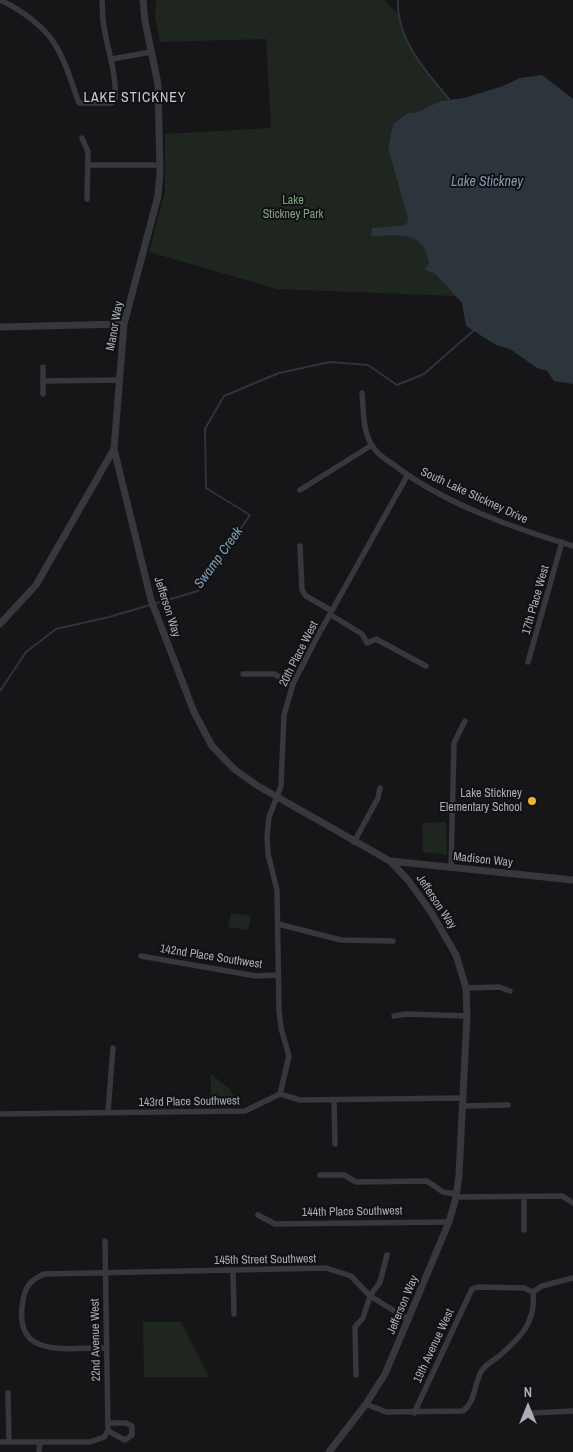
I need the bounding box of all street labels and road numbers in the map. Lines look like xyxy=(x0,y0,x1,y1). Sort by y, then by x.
street label: Manor Way xyxy=(104,300,126,352)
street label: South Lake Stickney Drive xyxy=(418,465,530,527)
street label: 17th Place West xyxy=(519,564,553,636)
street label: Jefferson Way xyxy=(151,575,183,639)
street label: 20th Place West xyxy=(276,619,322,689)
street label: Madison Way xyxy=(453,850,513,870)
street label: Jefferson Way xyxy=(413,872,459,932)
street label: 142nd Place Southwest xyxy=(159,942,263,972)
street label: 143rd Place Southwest xyxy=(138,1094,240,1110)
street label: 144th Place Southwest xyxy=(302,1204,402,1220)
street label: 145th Street Southwest xyxy=(214,1252,316,1268)
street label: Jefferson Way xyxy=(384,1273,422,1337)
street label: 22nd Avenue West xyxy=(88,1298,104,1382)
street label: 19th Avenue West xyxy=(411,1307,457,1385)

